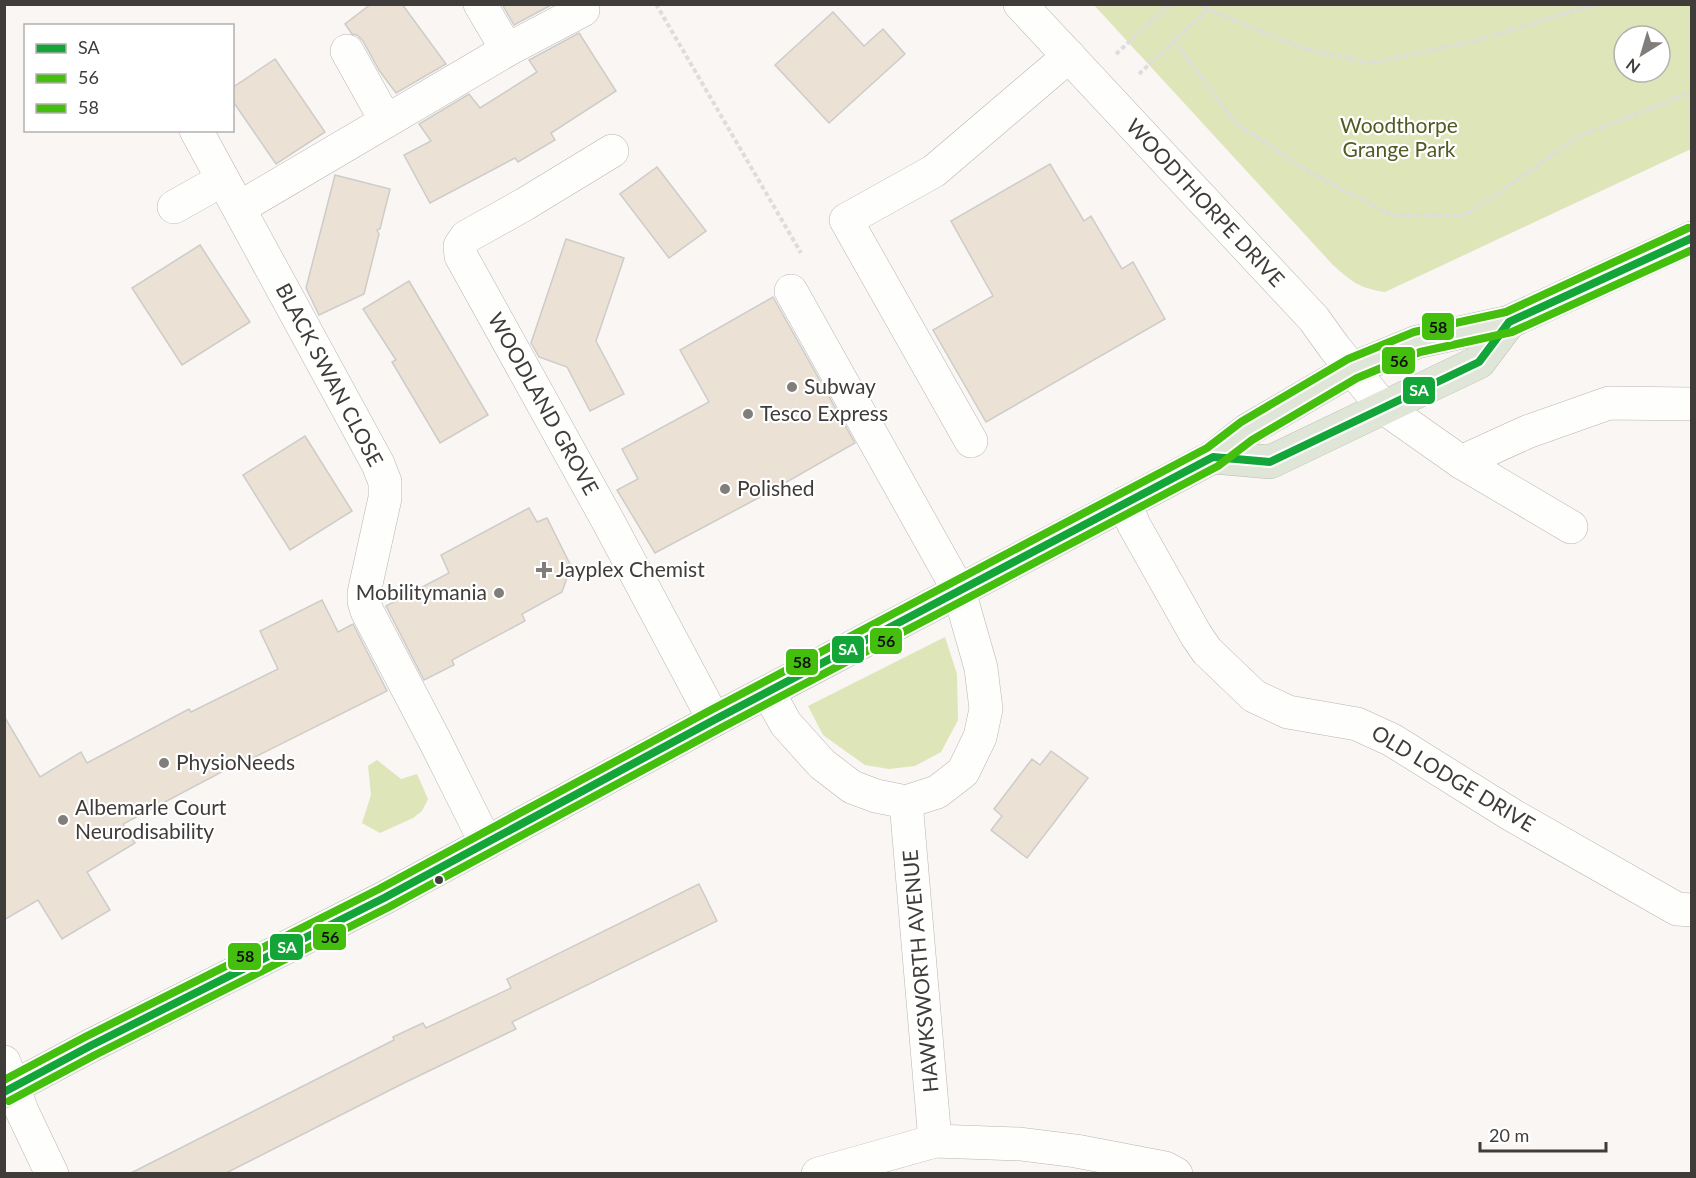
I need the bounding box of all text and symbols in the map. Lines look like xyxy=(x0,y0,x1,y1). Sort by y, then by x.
legend xyxy=(24,24,234,132)
north arrow xyxy=(1612,24,1672,84)
text: SA xyxy=(78,36,101,58)
text: N xyxy=(1622,55,1643,78)
text: 56 xyxy=(78,66,99,88)
text: 58 xyxy=(78,96,99,118)
park label: Woodthorpe Grange Park xyxy=(1340,112,1458,161)
street label: WOODTHORPE DRIVE xyxy=(1122,113,1290,291)
street label: BLACK SWAN CLOSE xyxy=(271,278,389,470)
street label: WOODLAND GROVE xyxy=(484,308,605,499)
line badge: 58 xyxy=(1421,312,1455,341)
text: 58 xyxy=(1429,317,1447,336)
line badge: 56 xyxy=(1381,346,1416,375)
text: 56 xyxy=(1390,351,1408,370)
place label: Subway xyxy=(804,373,876,398)
line badge: SA xyxy=(1402,376,1436,405)
marker: Subway xyxy=(785,380,799,394)
text: SA xyxy=(1409,380,1430,399)
place label: Tesco Express xyxy=(760,400,888,425)
marker: Tesco Express xyxy=(741,407,755,421)
place label: Polished xyxy=(737,475,815,500)
marker: Polished xyxy=(718,482,732,496)
place label: Jayplex Chemist xyxy=(556,556,705,581)
marker: Jayplex Chemist xyxy=(537,563,551,577)
place label: Mobilitymania xyxy=(356,579,487,604)
marker: Mobilitymania xyxy=(492,586,506,600)
line badge: 56 xyxy=(869,627,903,655)
text: 56 xyxy=(877,631,895,650)
line badge: SA xyxy=(831,635,865,664)
text: SA xyxy=(838,639,859,658)
line badge: 58 xyxy=(785,648,819,676)
text: 58 xyxy=(793,652,811,671)
street label: OLD LODGE DRIVE xyxy=(1368,719,1540,836)
place label: PhysioNeeds xyxy=(176,749,295,774)
marker: PhysioNeeds xyxy=(157,756,171,770)
place label: Albemarle Court Neurodisability xyxy=(75,794,227,843)
marker: Albemarle Court Neurodisability xyxy=(56,813,70,827)
street label: HAWKSWORTH AVENUE xyxy=(896,849,943,1093)
unlabelled marker xyxy=(433,874,445,886)
line badge: 56 xyxy=(312,923,347,951)
text: 56 xyxy=(321,927,339,946)
line badge: SA xyxy=(269,933,304,961)
text: SA xyxy=(277,937,298,956)
line badge: 58 xyxy=(227,942,262,971)
text: 58 xyxy=(236,946,254,965)
scale bar xyxy=(1480,1115,1606,1153)
text: 20 m xyxy=(1489,1124,1529,1146)

